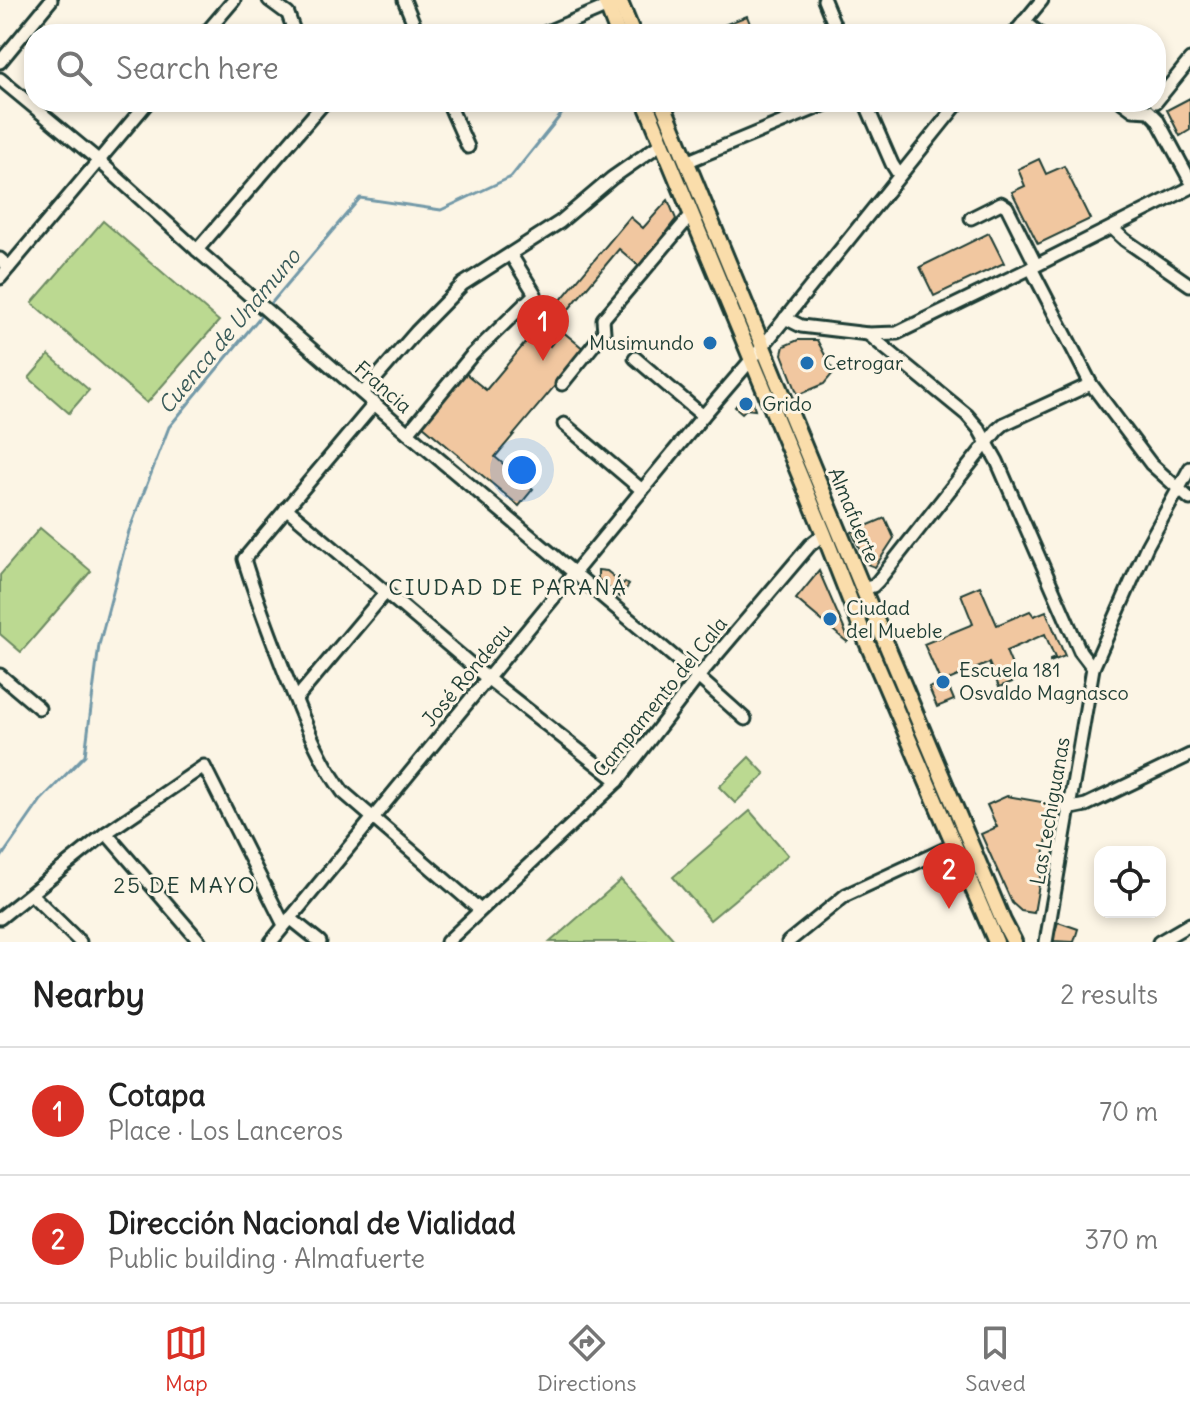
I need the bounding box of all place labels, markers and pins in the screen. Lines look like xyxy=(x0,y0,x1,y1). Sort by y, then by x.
pin: 1 xyxy=(517,295,569,361)
place label: Musimundo xyxy=(589,330,694,355)
marker: Musimundo xyxy=(701,334,719,352)
place label: Cetrogar xyxy=(823,350,903,375)
marker: Cetrogar xyxy=(798,354,816,372)
place label: Grido xyxy=(762,391,812,416)
marker: Grido xyxy=(737,395,755,413)
place label: Ciudad del Mueble xyxy=(846,595,942,643)
marker: Ciudad del Mueble xyxy=(821,610,839,628)
place label: Escuela 181 Osvaldo Magnasco xyxy=(959,657,1129,705)
marker: Escuela 181 Osvaldo Magnasco xyxy=(934,673,952,691)
pin: 2 xyxy=(923,843,975,909)

